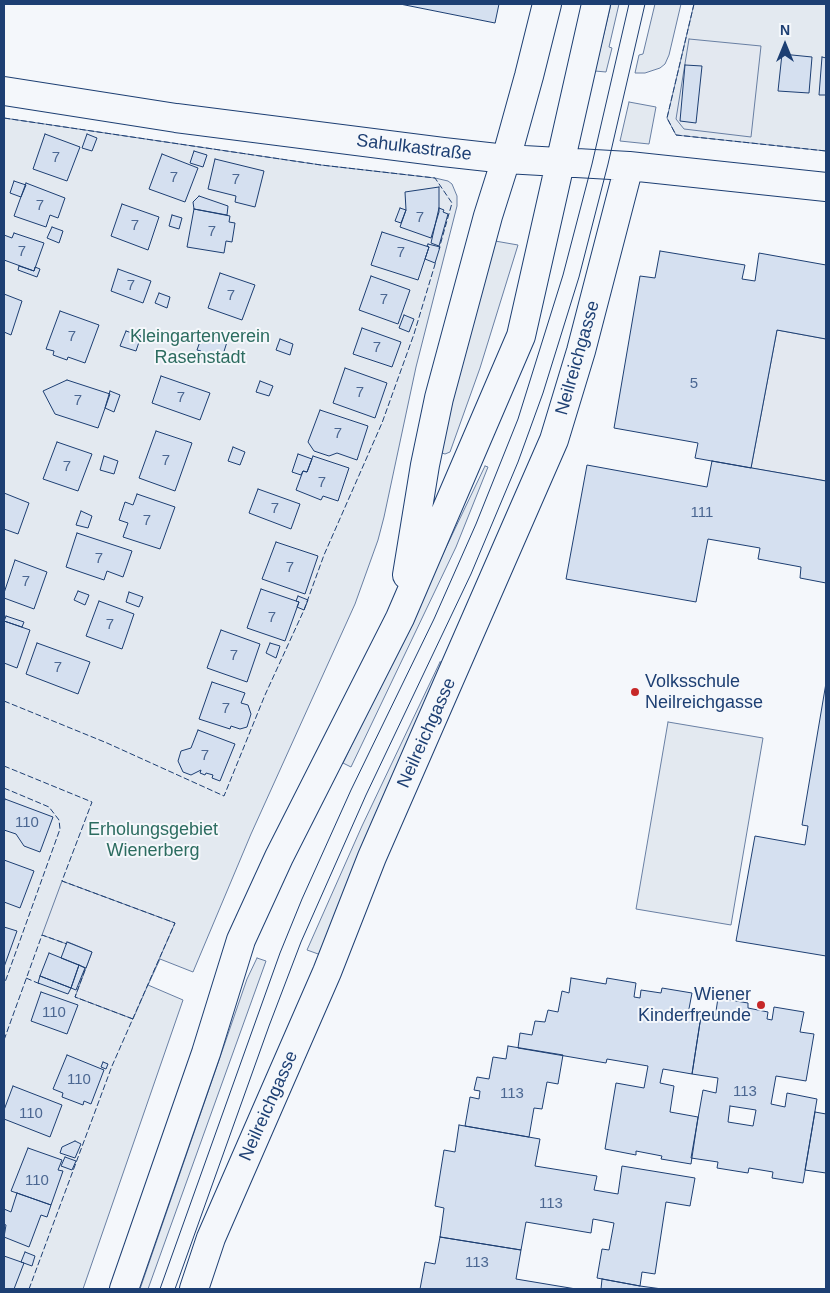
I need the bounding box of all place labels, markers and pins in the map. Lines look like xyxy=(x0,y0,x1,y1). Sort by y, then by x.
place label: Volksschule Neilreichgasse xyxy=(645,671,763,714)
marker: Volksschule Neilreichgasse xyxy=(629,686,641,698)
place label: Wiener Kinderfreunde xyxy=(638,984,751,1026)
marker: Wiener Kinderfreunde xyxy=(755,999,767,1011)

